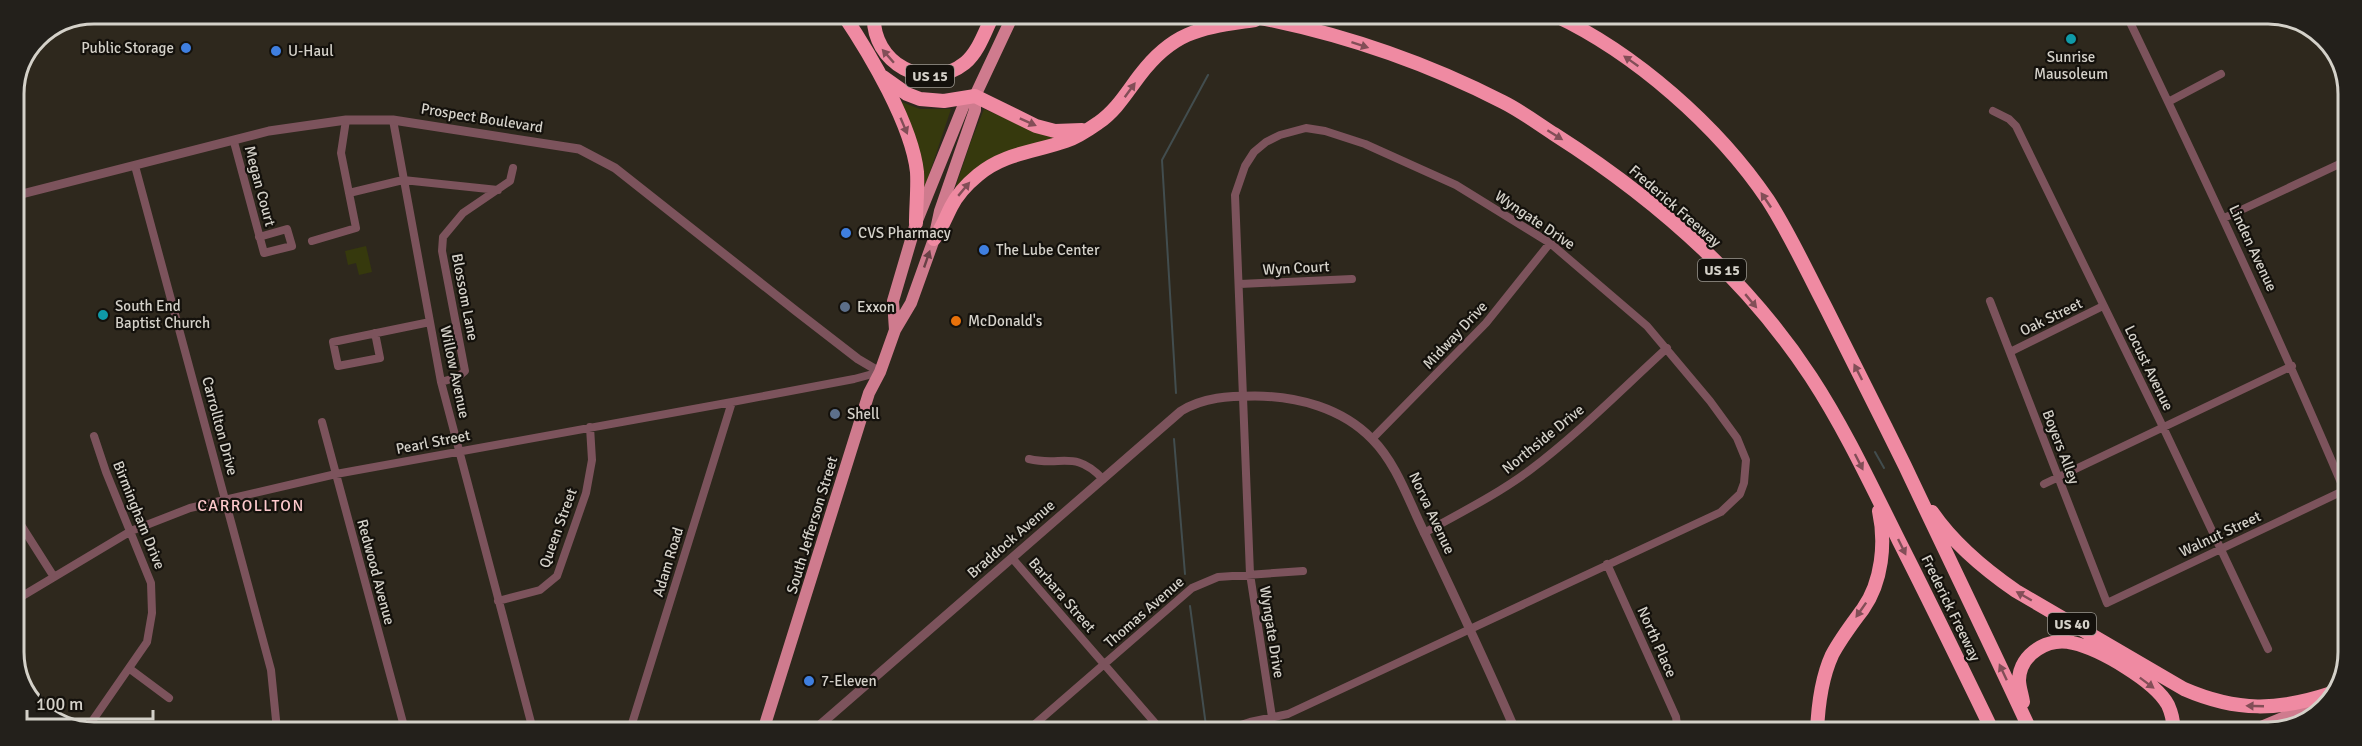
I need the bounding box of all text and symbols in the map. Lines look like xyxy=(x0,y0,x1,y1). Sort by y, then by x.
marker: Sunrise Mausoleum xyxy=(2064,32,2078,46)
place label: Public Storage xyxy=(81,39,174,57)
marker: Public Storage xyxy=(179,41,193,55)
one-way arrow xyxy=(1351,41,1369,50)
place label: U-Haul xyxy=(288,42,334,60)
marker: U-Haul xyxy=(269,44,283,58)
place label: Sunrise Mausoleum xyxy=(2034,48,2108,83)
one-way arrow xyxy=(882,49,895,64)
one-way arrow xyxy=(1623,55,1639,67)
road number: US 15 xyxy=(906,65,954,87)
one-way arrow xyxy=(1124,82,1136,98)
street label: Prospect Boulevard xyxy=(420,99,544,137)
one-way arrow xyxy=(900,117,909,135)
one-way arrow xyxy=(1019,117,1036,126)
one-way arrow xyxy=(1547,129,1563,140)
street label: Megan Court xyxy=(241,144,279,228)
street label: Frederick Freeway xyxy=(1625,161,1725,251)
one-way arrow xyxy=(957,182,970,197)
street label: Wyngate Drive xyxy=(1492,187,1578,253)
one-way arrow xyxy=(1760,192,1772,208)
street label: Linden Avenue xyxy=(2225,202,2281,294)
place label: CVS Pharmacy xyxy=(858,224,951,242)
marker: CVS Pharmacy xyxy=(839,226,853,240)
place label: The Lube Center xyxy=(996,241,1100,259)
marker: The Lube Center xyxy=(977,243,991,257)
one-way arrow xyxy=(922,250,932,268)
street label: Blossom Lane xyxy=(448,252,482,342)
street label: Wyn Court xyxy=(1262,257,1330,279)
road number: US 15 xyxy=(1698,259,1746,281)
one-way arrow xyxy=(1745,293,1758,309)
street label: Oak Street xyxy=(2017,294,2085,340)
place label: South End Baptist Church xyxy=(115,297,210,332)
street label: Midway Drive xyxy=(1419,297,1491,373)
place label: Exxon xyxy=(857,298,895,316)
marker: Exxon xyxy=(838,300,852,314)
marker: South End Baptist Church xyxy=(96,308,110,322)
place label: McDonald's xyxy=(968,312,1043,330)
marker: McDonald's xyxy=(949,314,963,328)
street label: Locust Avenue xyxy=(2121,322,2177,414)
street label: Willow Avenue xyxy=(436,324,474,420)
one-way arrow xyxy=(1853,363,1863,380)
street label: Carrollton Drive xyxy=(198,375,242,477)
street label: Northside Drive xyxy=(1498,400,1588,478)
place label: Shell xyxy=(847,405,880,423)
marker: Shell xyxy=(828,407,842,421)
street label: Boyers Alley xyxy=(2039,407,2083,487)
street label: Pearl Street xyxy=(394,426,472,458)
street label: South Jefferson Street xyxy=(783,454,841,596)
one-way arrow xyxy=(1855,454,1864,471)
street label: Birmingham Drive xyxy=(109,458,169,572)
street label: Norva Avenue xyxy=(1405,469,1459,557)
street label: Queen Street xyxy=(535,486,581,570)
district label: CARROLLTON xyxy=(197,496,305,516)
street label: Braddock Avenue xyxy=(963,496,1059,582)
street label: Walnut Street xyxy=(2176,507,2264,561)
street label: Redwood Avenue xyxy=(353,517,399,627)
street label: Adam Road xyxy=(649,525,687,599)
one-way arrow xyxy=(1897,538,1907,555)
street label: Frederick Freeway xyxy=(1917,552,1985,664)
street label: Barbara Street xyxy=(1025,554,1099,636)
street label: Thomas Avenue xyxy=(1100,573,1188,651)
street label: Wyngate Drive xyxy=(1256,585,1288,679)
one-way arrow xyxy=(2016,591,2032,602)
one-way arrow xyxy=(1855,602,1867,618)
street label: North Place xyxy=(1633,604,1681,680)
road number: US 40 xyxy=(2048,613,2096,635)
one-way arrow xyxy=(1998,664,2007,681)
place label: 7-Eleven xyxy=(821,672,877,690)
marker: 7-Eleven xyxy=(802,674,816,688)
one-way arrow xyxy=(2139,677,2155,690)
scale bar xyxy=(27,683,153,721)
text: 100 m xyxy=(36,693,83,715)
one-way arrow xyxy=(2245,702,2264,711)

